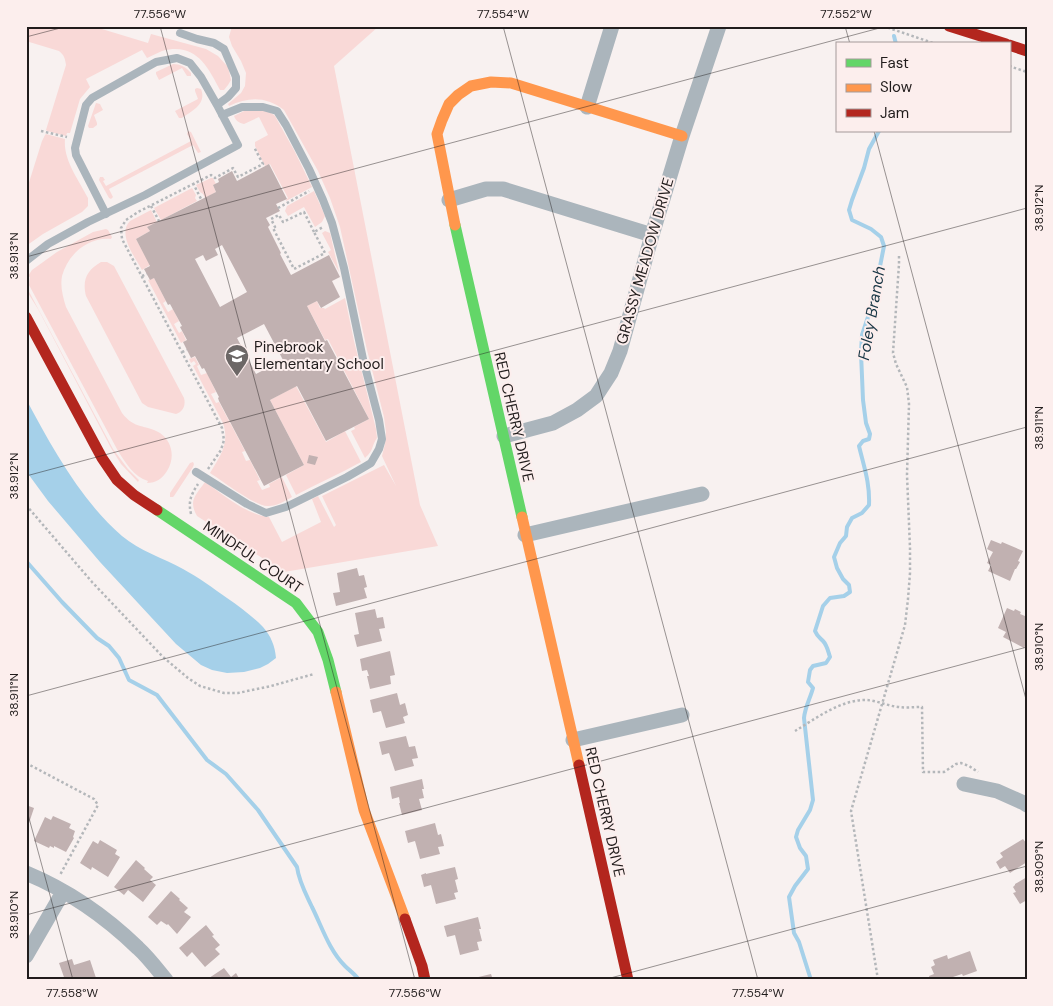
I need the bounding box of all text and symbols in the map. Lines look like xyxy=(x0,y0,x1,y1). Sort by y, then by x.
text: 77.556°W xyxy=(134,6,187,22)
text: 77.554°W xyxy=(477,6,529,22)
text: 77.552°W xyxy=(820,6,872,22)
legend xyxy=(836,42,1010,132)
text: Fast xyxy=(880,53,909,73)
text: Slow xyxy=(880,77,913,97)
text: Jam xyxy=(880,103,909,123)
street label: GRASSY MEADOW DRIVE xyxy=(612,175,678,347)
text: 38.912°N xyxy=(1031,185,1047,231)
text: 38.913°N xyxy=(6,233,22,279)
water label: Foley Branch xyxy=(853,264,890,362)
place label: Pinebrook Elementary School xyxy=(254,337,384,374)
school or university icon: Pinebrook Elementary School xyxy=(224,343,250,377)
street label: RED CHERRY DRIVE xyxy=(489,350,539,484)
text: 38.911°N xyxy=(1031,406,1047,450)
text: 38.912°N xyxy=(6,453,22,499)
street label: MINDFUL COURT xyxy=(199,516,307,598)
text: 38.910°N xyxy=(1031,623,1047,671)
text: 38.911°N xyxy=(6,673,22,717)
street label: RED CHERRY DRIVE xyxy=(580,745,630,879)
text: 38.909°N xyxy=(1031,841,1047,893)
text: 38.910°N xyxy=(6,891,22,939)
text: 77.558°W xyxy=(46,985,98,1001)
text: 77.556°W xyxy=(389,985,442,1001)
text: 77.554°W xyxy=(732,985,784,1001)

